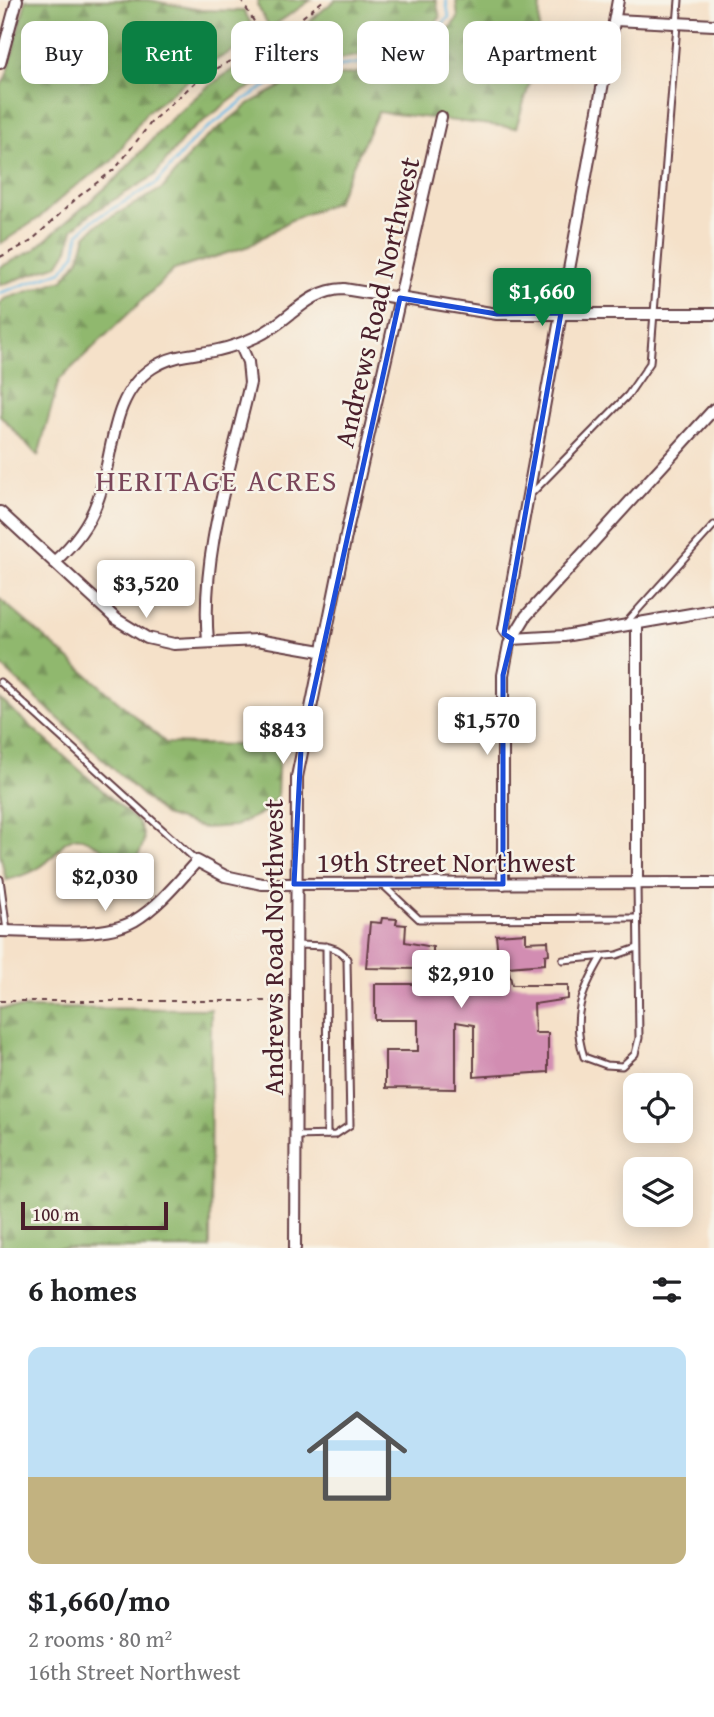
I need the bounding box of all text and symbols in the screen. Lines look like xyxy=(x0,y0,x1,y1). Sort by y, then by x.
chip: Buy xyxy=(21,21,108,84)
chip: Rent xyxy=(122,21,217,84)
chip: Filters xyxy=(231,21,343,84)
chip: New xyxy=(357,21,449,84)
chip: Apartment xyxy=(463,21,621,84)
street label: Andrews Road Northwest xyxy=(323,153,429,451)
pin: $1,660 xyxy=(485,268,599,328)
text: $1,660 xyxy=(509,274,575,307)
district label: HERITAGE ACRES xyxy=(96,458,338,502)
pin: $3,520 xyxy=(89,560,203,620)
text: $3,520 xyxy=(113,566,179,599)
pin: $1,570 xyxy=(430,698,544,757)
text: $1,570 xyxy=(454,703,520,736)
pin: $843 xyxy=(242,706,324,766)
text: $843 xyxy=(259,712,307,745)
street label: Andrews Road Northwest xyxy=(252,798,293,1096)
street label: 19th Street Northwest xyxy=(317,841,576,882)
pin: $2,030 xyxy=(48,853,162,913)
text: $2,030 xyxy=(72,859,138,892)
pin: $2,910 xyxy=(404,950,518,1010)
text: $2,910 xyxy=(428,956,494,989)
map controls xyxy=(623,1073,693,1227)
button: locate xyxy=(623,1073,693,1143)
button: layers xyxy=(623,1157,693,1227)
scale bar xyxy=(21,1199,168,1231)
text: 100 m xyxy=(32,1200,79,1228)
text: 6 homes xyxy=(28,1268,137,1312)
icon: filters xyxy=(648,1271,686,1309)
icon: home xyxy=(294,1393,420,1519)
text: $1,660/mo xyxy=(28,1578,170,1622)
text: 2 rooms · 80 m² xyxy=(28,1622,172,1655)
text: 16th Street Northwest xyxy=(28,1655,241,1688)

